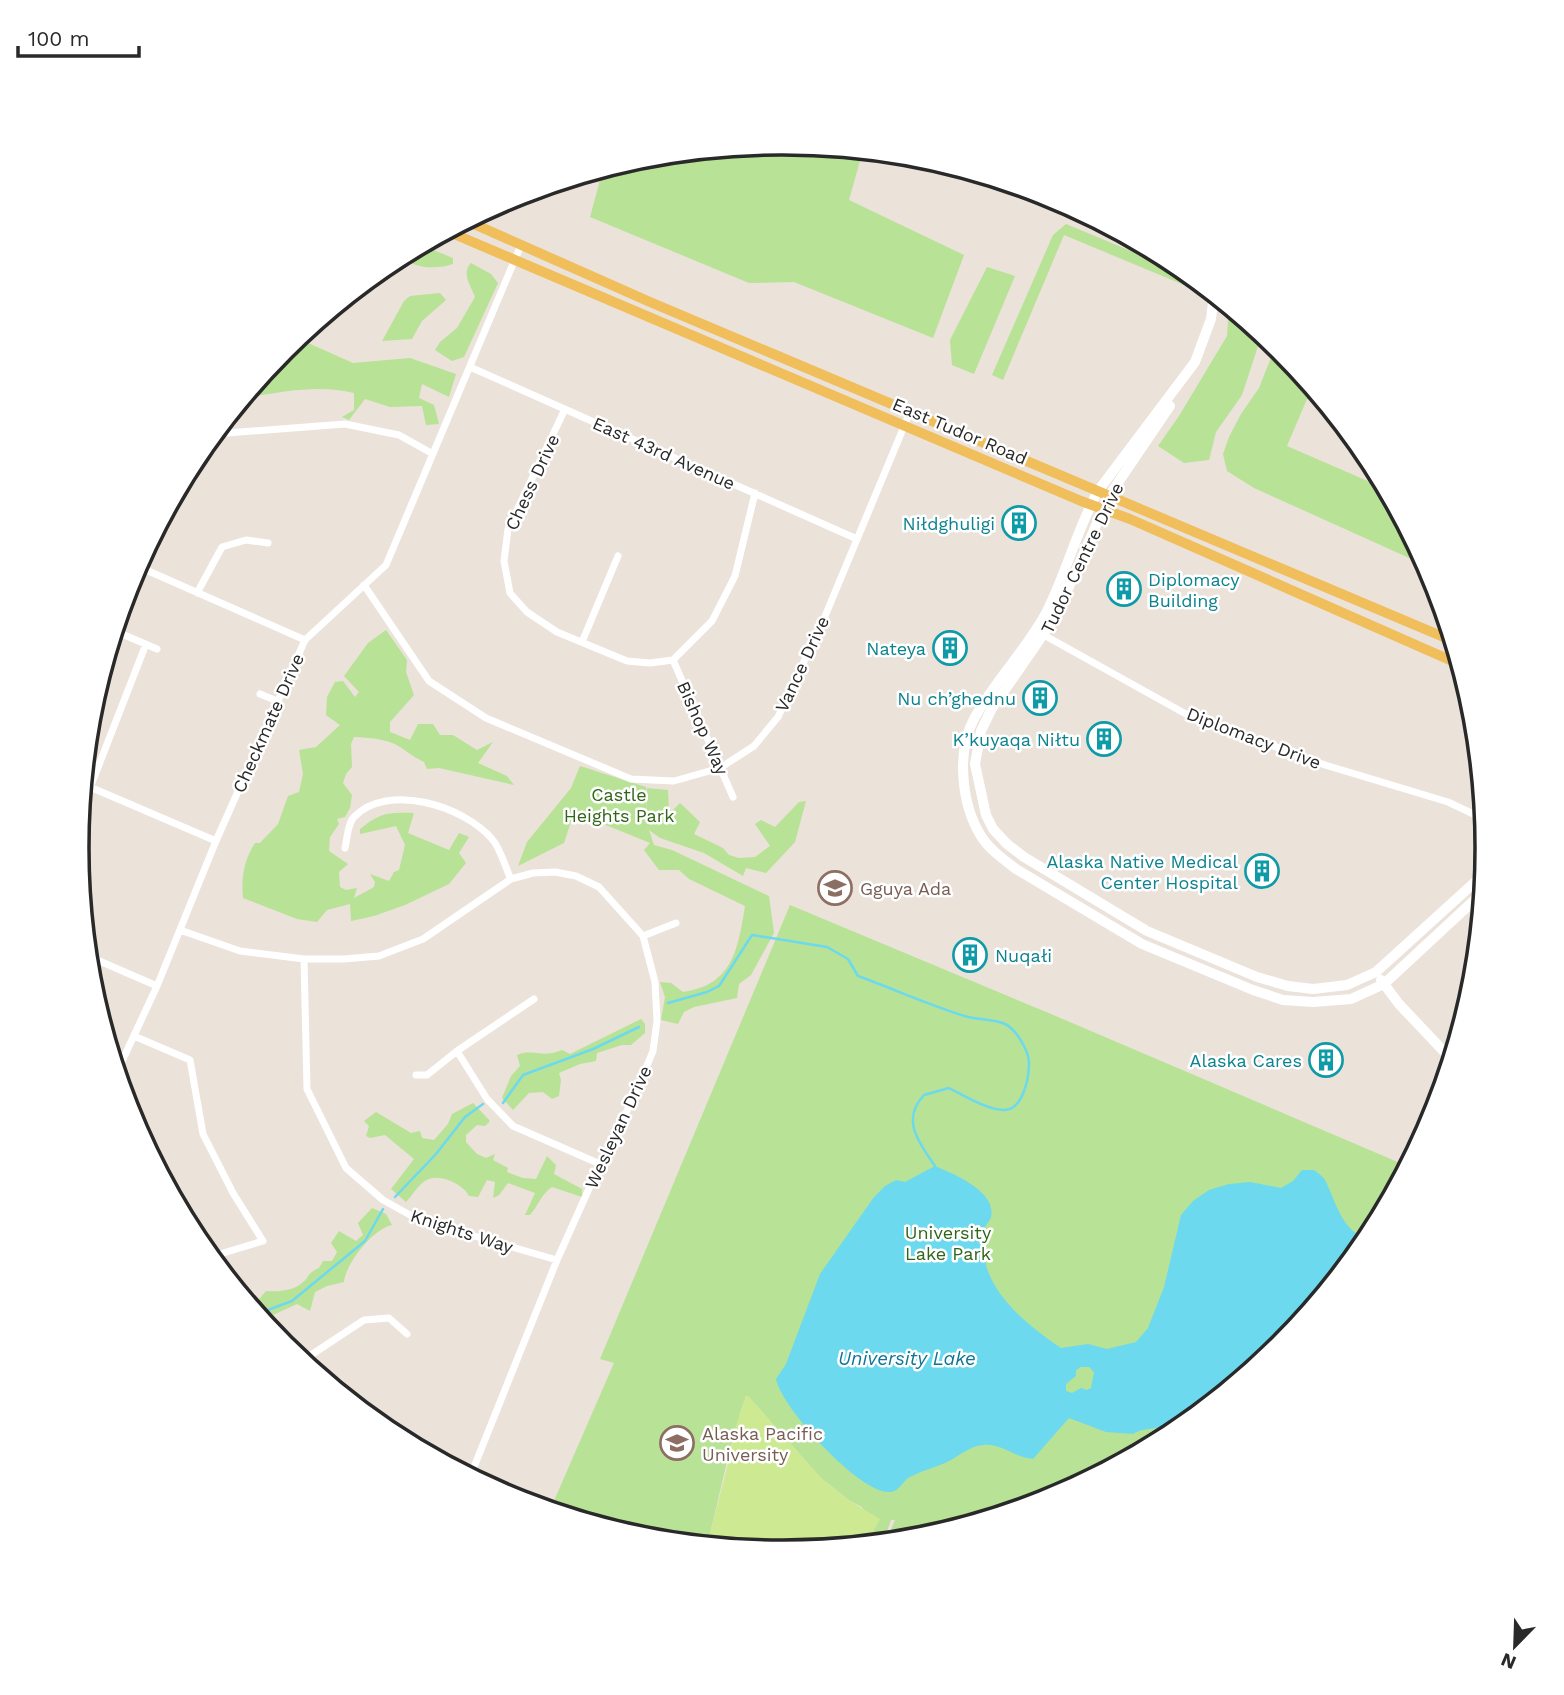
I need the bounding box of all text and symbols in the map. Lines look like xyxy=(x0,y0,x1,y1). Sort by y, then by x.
scale bar xyxy=(18,14,138,58)
text: 100 m xyxy=(28,26,90,51)
street label: East Tudor Road xyxy=(889,393,1031,469)
street label: East 43rd Avenue xyxy=(589,412,739,494)
street label: Chess Drive xyxy=(501,431,563,533)
street label: Tudor Centre Drive xyxy=(1036,479,1128,637)
building icon: Niłdghuligi xyxy=(1000,504,1038,542)
place label: Niłdghuligi xyxy=(903,513,995,534)
place label: Diplomacy Building xyxy=(1148,569,1240,611)
building icon: Diplomacy Building xyxy=(1105,570,1143,608)
street label: Vance Drive xyxy=(771,613,833,715)
building icon: Nateya xyxy=(931,629,969,667)
place label: Nateya xyxy=(866,638,926,659)
street label: Checkmate Drive xyxy=(228,650,308,796)
street label: Bishop Way xyxy=(673,678,733,779)
building icon: Nu ch’ghednu xyxy=(1021,679,1059,717)
place label: Nu ch’ghednu xyxy=(897,688,1016,709)
street label: Diplomacy Drive xyxy=(1184,703,1324,773)
building icon: K’kuyaqa Niłtu xyxy=(1085,720,1123,758)
place label: K’kuyaqa Niłtu xyxy=(953,729,1080,750)
park label: Castle Heights Park xyxy=(564,784,674,826)
place label: Alaska Native Medical Center Hospital xyxy=(1046,851,1238,893)
building icon: Alaska Native Medical Center Hospital xyxy=(1243,852,1281,890)
school or university icon: Gguya Ada xyxy=(816,869,854,907)
place label: Gguya Ada xyxy=(860,878,951,899)
building icon: Nuqałi xyxy=(951,936,989,974)
place label: Nuqałi xyxy=(995,945,1052,966)
building icon: Alaska Cares xyxy=(1307,1041,1345,1079)
place label: Alaska Cares xyxy=(1190,1050,1302,1071)
street label: Wesleyan Drive xyxy=(580,1062,656,1192)
street label: Knights Way xyxy=(408,1205,517,1258)
park label: University Lake Park xyxy=(905,1222,992,1264)
water label: University Lake xyxy=(838,1347,976,1370)
place label: Alaska Pacific University xyxy=(702,1423,823,1465)
school or university icon: Alaska Pacific University xyxy=(658,1424,696,1462)
north arrow xyxy=(1480,1611,1550,1681)
text: N xyxy=(1498,1648,1520,1675)

